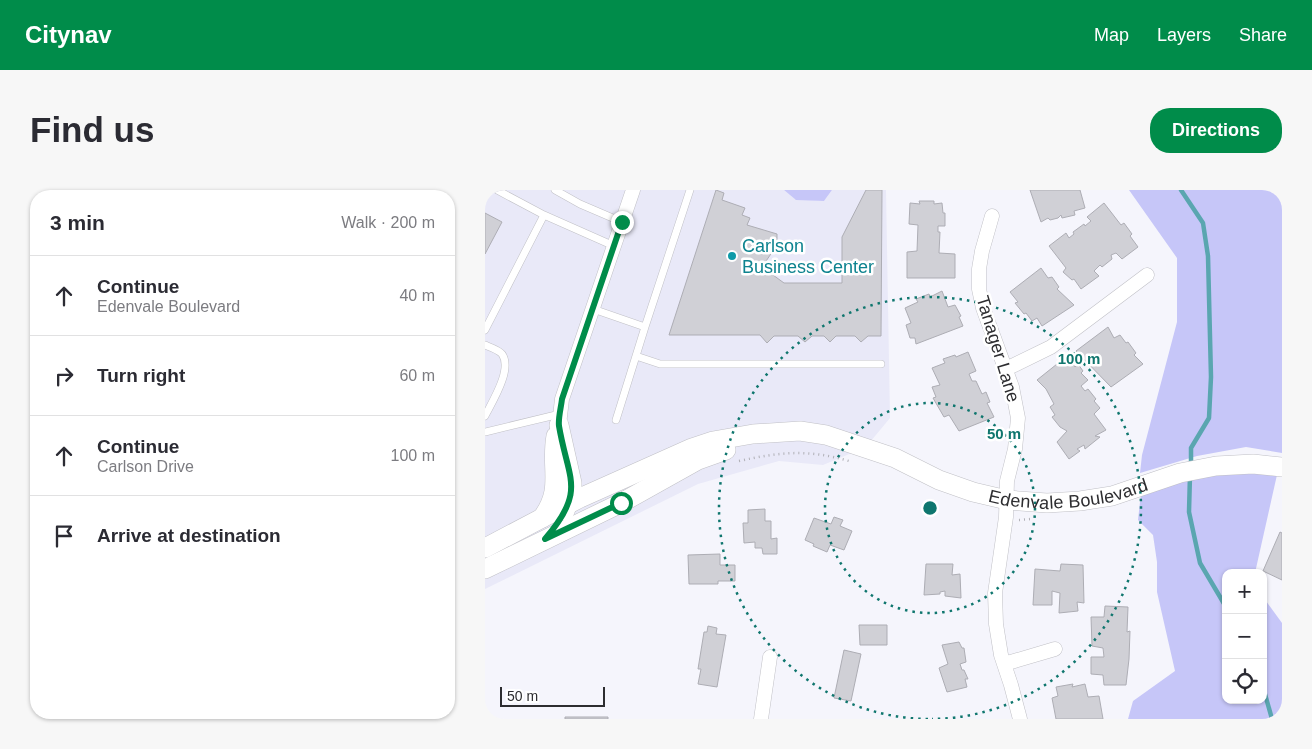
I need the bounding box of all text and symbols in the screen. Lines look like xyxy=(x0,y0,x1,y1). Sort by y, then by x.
text: Citynav xyxy=(25,21,112,48)
text: Map xyxy=(1094,25,1129,45)
text: Layers xyxy=(1157,25,1211,45)
text: Share xyxy=(1239,25,1287,45)
button: Directions xyxy=(1150,108,1282,153)
text: Find us xyxy=(30,110,154,149)
text: 3 min xyxy=(50,211,105,234)
route end xyxy=(611,211,634,234)
text: Walk · 200 m xyxy=(341,214,435,231)
place label: Carlson Business Center xyxy=(742,236,874,277)
marker: Carlson Business Center xyxy=(726,250,738,262)
text: Continue xyxy=(97,276,179,297)
icon: ahead xyxy=(50,282,78,310)
text: 40 m xyxy=(399,287,435,304)
street label: Tanager Lane xyxy=(972,293,1024,405)
text: Edenvale Boulevard xyxy=(97,298,240,315)
text: 100 m xyxy=(1058,350,1100,367)
icon: right xyxy=(50,362,78,390)
text: Turn right xyxy=(97,365,185,386)
text: 60 m xyxy=(399,367,435,384)
text: 50 m xyxy=(987,425,1021,442)
text: Continue xyxy=(97,436,179,457)
icon: ahead xyxy=(50,442,78,470)
text: 100 m xyxy=(391,447,435,464)
text: Carlson Drive xyxy=(97,458,194,475)
street label: Edenvale Boulevard xyxy=(987,475,1150,513)
route start xyxy=(610,492,633,515)
centre of rings xyxy=(921,499,939,517)
icon: arrive xyxy=(50,522,78,550)
text: Arrive at destination xyxy=(97,525,281,546)
map controls xyxy=(1222,569,1267,704)
button: + xyxy=(1222,569,1267,614)
button: − xyxy=(1222,614,1267,659)
button: locate xyxy=(1222,659,1267,704)
scale bar xyxy=(500,684,605,707)
text: 50 m xyxy=(507,688,538,704)

